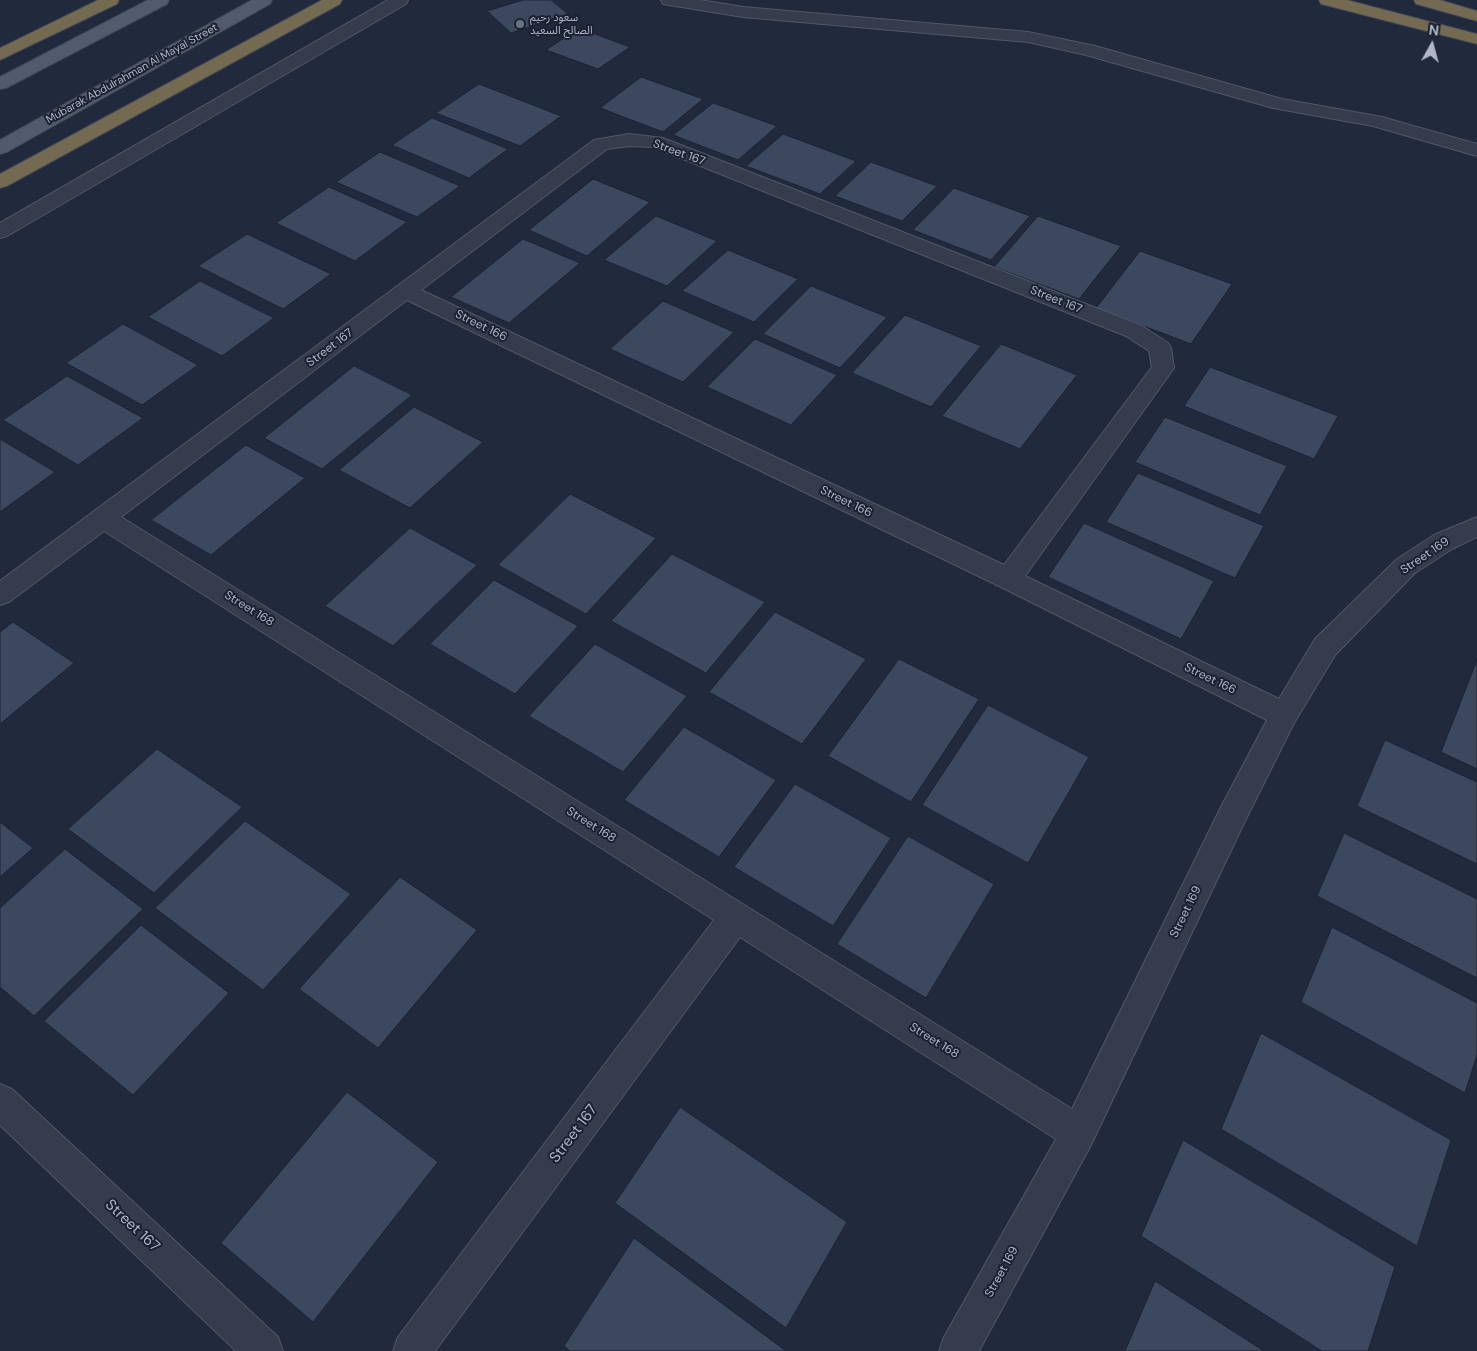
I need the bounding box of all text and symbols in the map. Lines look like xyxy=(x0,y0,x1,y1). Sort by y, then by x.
place label: سعود رحيم الصالح السعيد xyxy=(530,11,593,37)
marker: سعود رحيم الصالح السعيد xyxy=(514,18,526,30)
north arrow xyxy=(1407,20,1457,70)
street label: Mubarak Abdulrahman Al Mayal Street xyxy=(44,21,220,127)
text: N xyxy=(1428,21,1440,40)
street label: Street 167 xyxy=(651,137,707,169)
street label: Street 167 xyxy=(1028,283,1084,317)
street label: Street 166 xyxy=(453,307,509,345)
street label: Street 167 xyxy=(304,326,356,370)
street label: Street 166 xyxy=(818,483,874,521)
street label: Street 169 xyxy=(1398,534,1452,578)
street label: Street 168 xyxy=(222,588,276,630)
street label: Street 166 xyxy=(1182,660,1238,698)
street label: Street 168 xyxy=(564,804,618,846)
street label: Street 169 xyxy=(1167,884,1205,940)
street label: Street 168 xyxy=(907,1020,961,1062)
street label: Street 167 xyxy=(546,1101,602,1167)
street label: Street 167 xyxy=(101,1196,163,1256)
street label: Street 169 xyxy=(982,1244,1022,1300)

